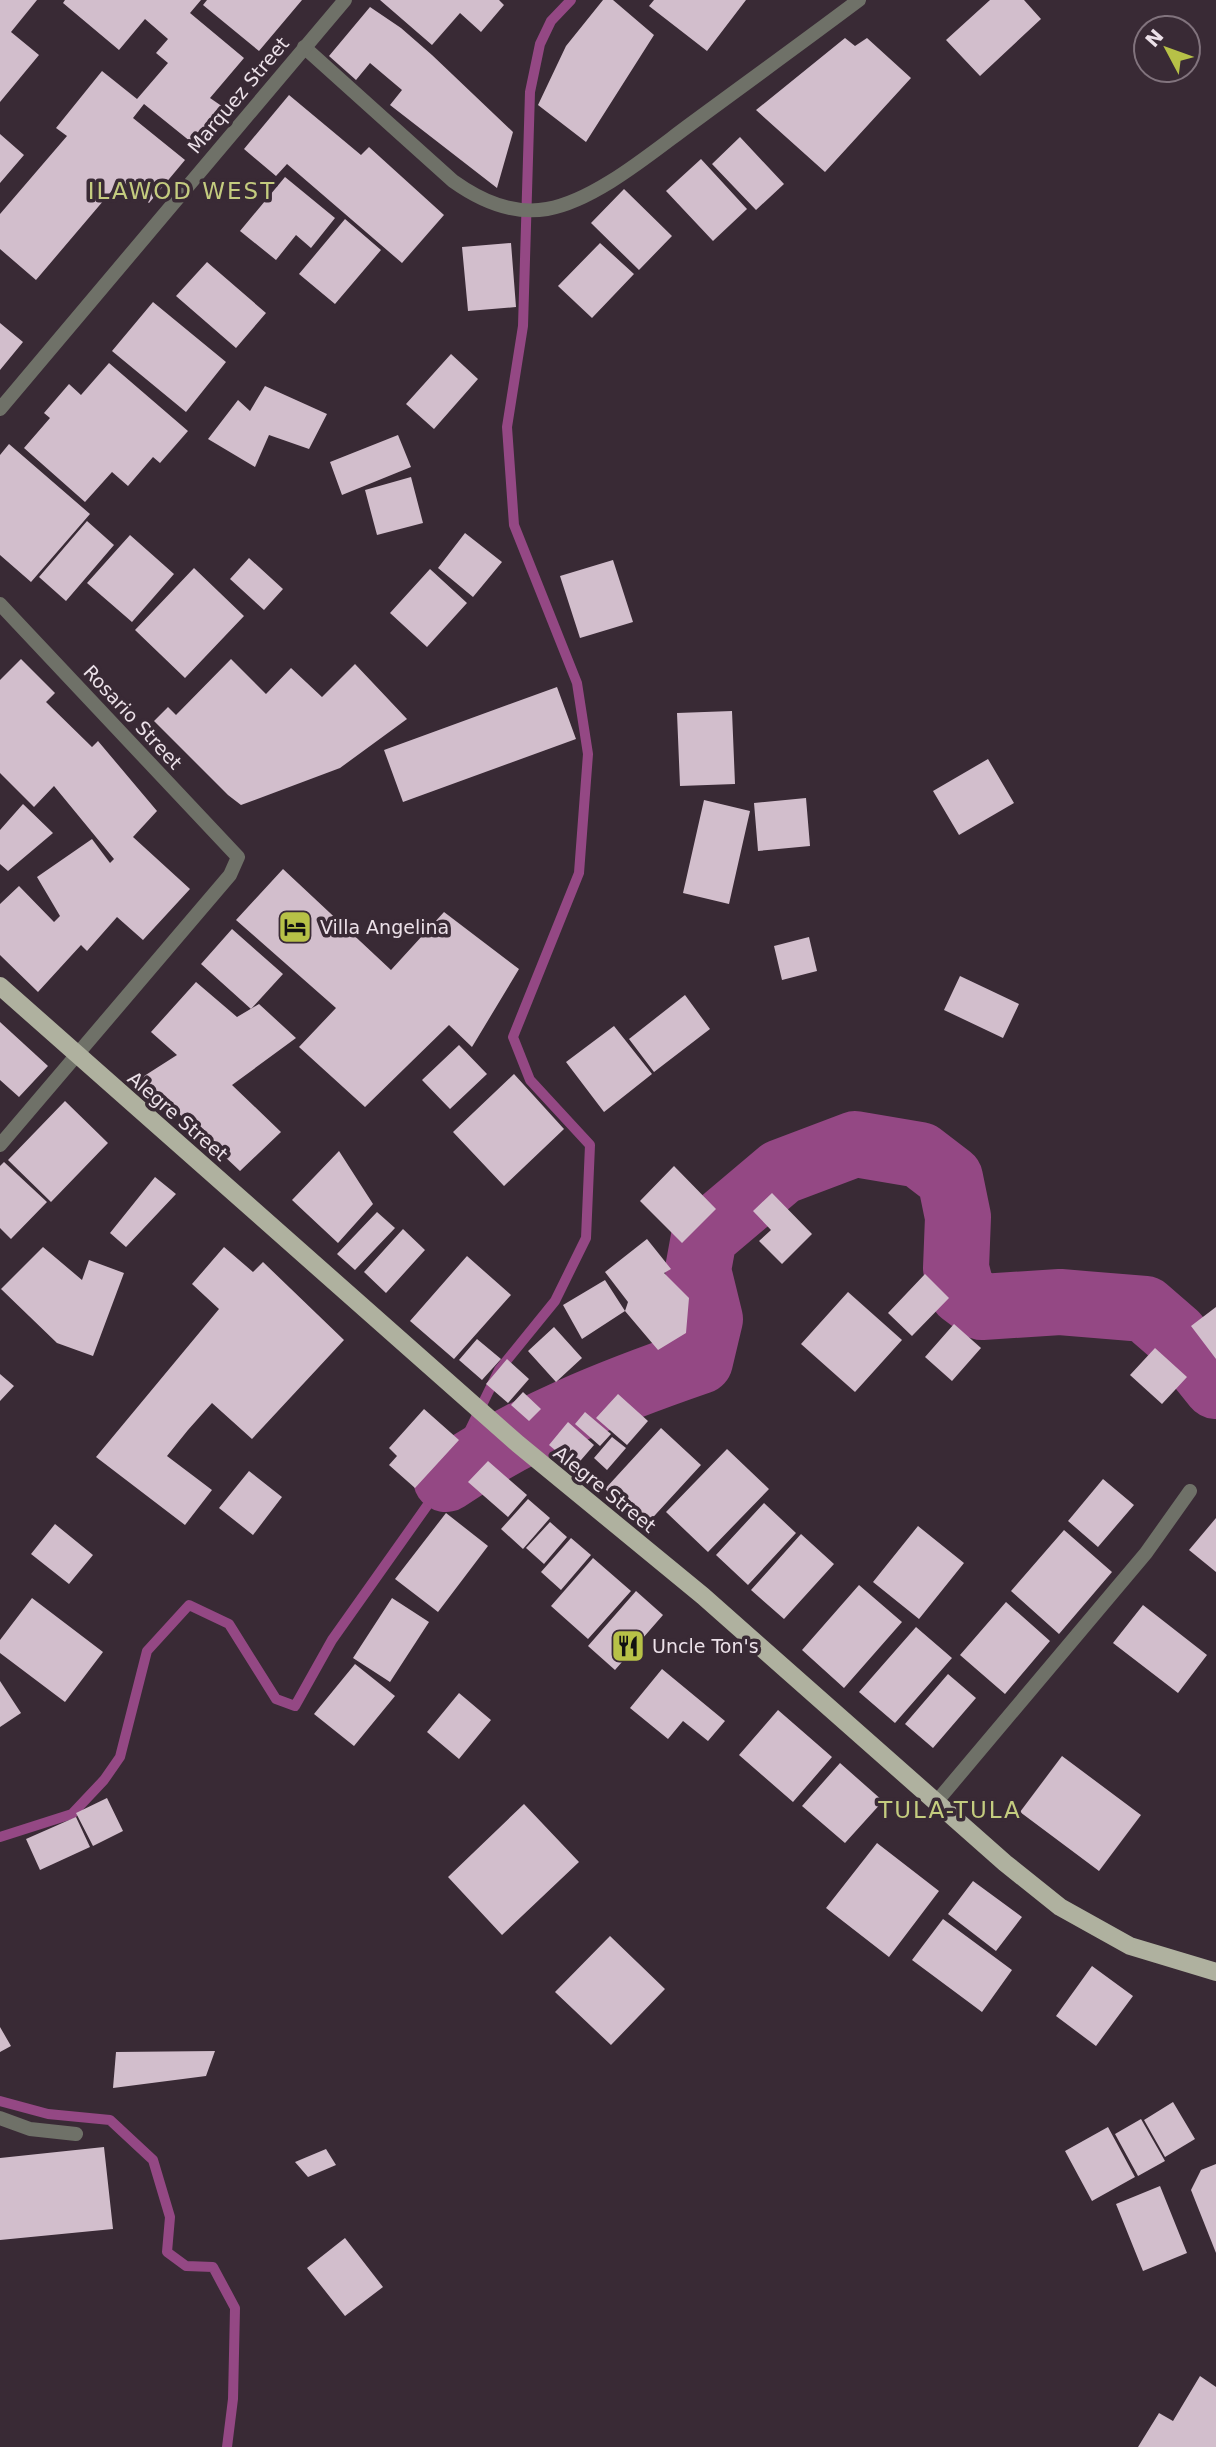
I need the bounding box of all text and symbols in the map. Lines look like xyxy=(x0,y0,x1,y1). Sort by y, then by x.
north arrow xyxy=(1132,14,1202,84)
text: N xyxy=(1141,25,1168,51)
street label: Marquez Street xyxy=(183,32,293,158)
district label: ILAWOD WEST xyxy=(88,178,276,204)
street label: Rosario Street xyxy=(79,660,187,774)
hotel icon: Villa Angelina xyxy=(276,908,314,946)
place label: Villa Angelina xyxy=(320,916,449,938)
street label: Alegre Street xyxy=(124,1067,232,1165)
street label: Alegre Street xyxy=(550,1441,660,1537)
restaurant icon: Uncle Ton's xyxy=(609,1627,647,1665)
place label: Uncle Ton's xyxy=(652,1635,759,1657)
district label: TULA-TULA xyxy=(877,1797,1022,1823)

